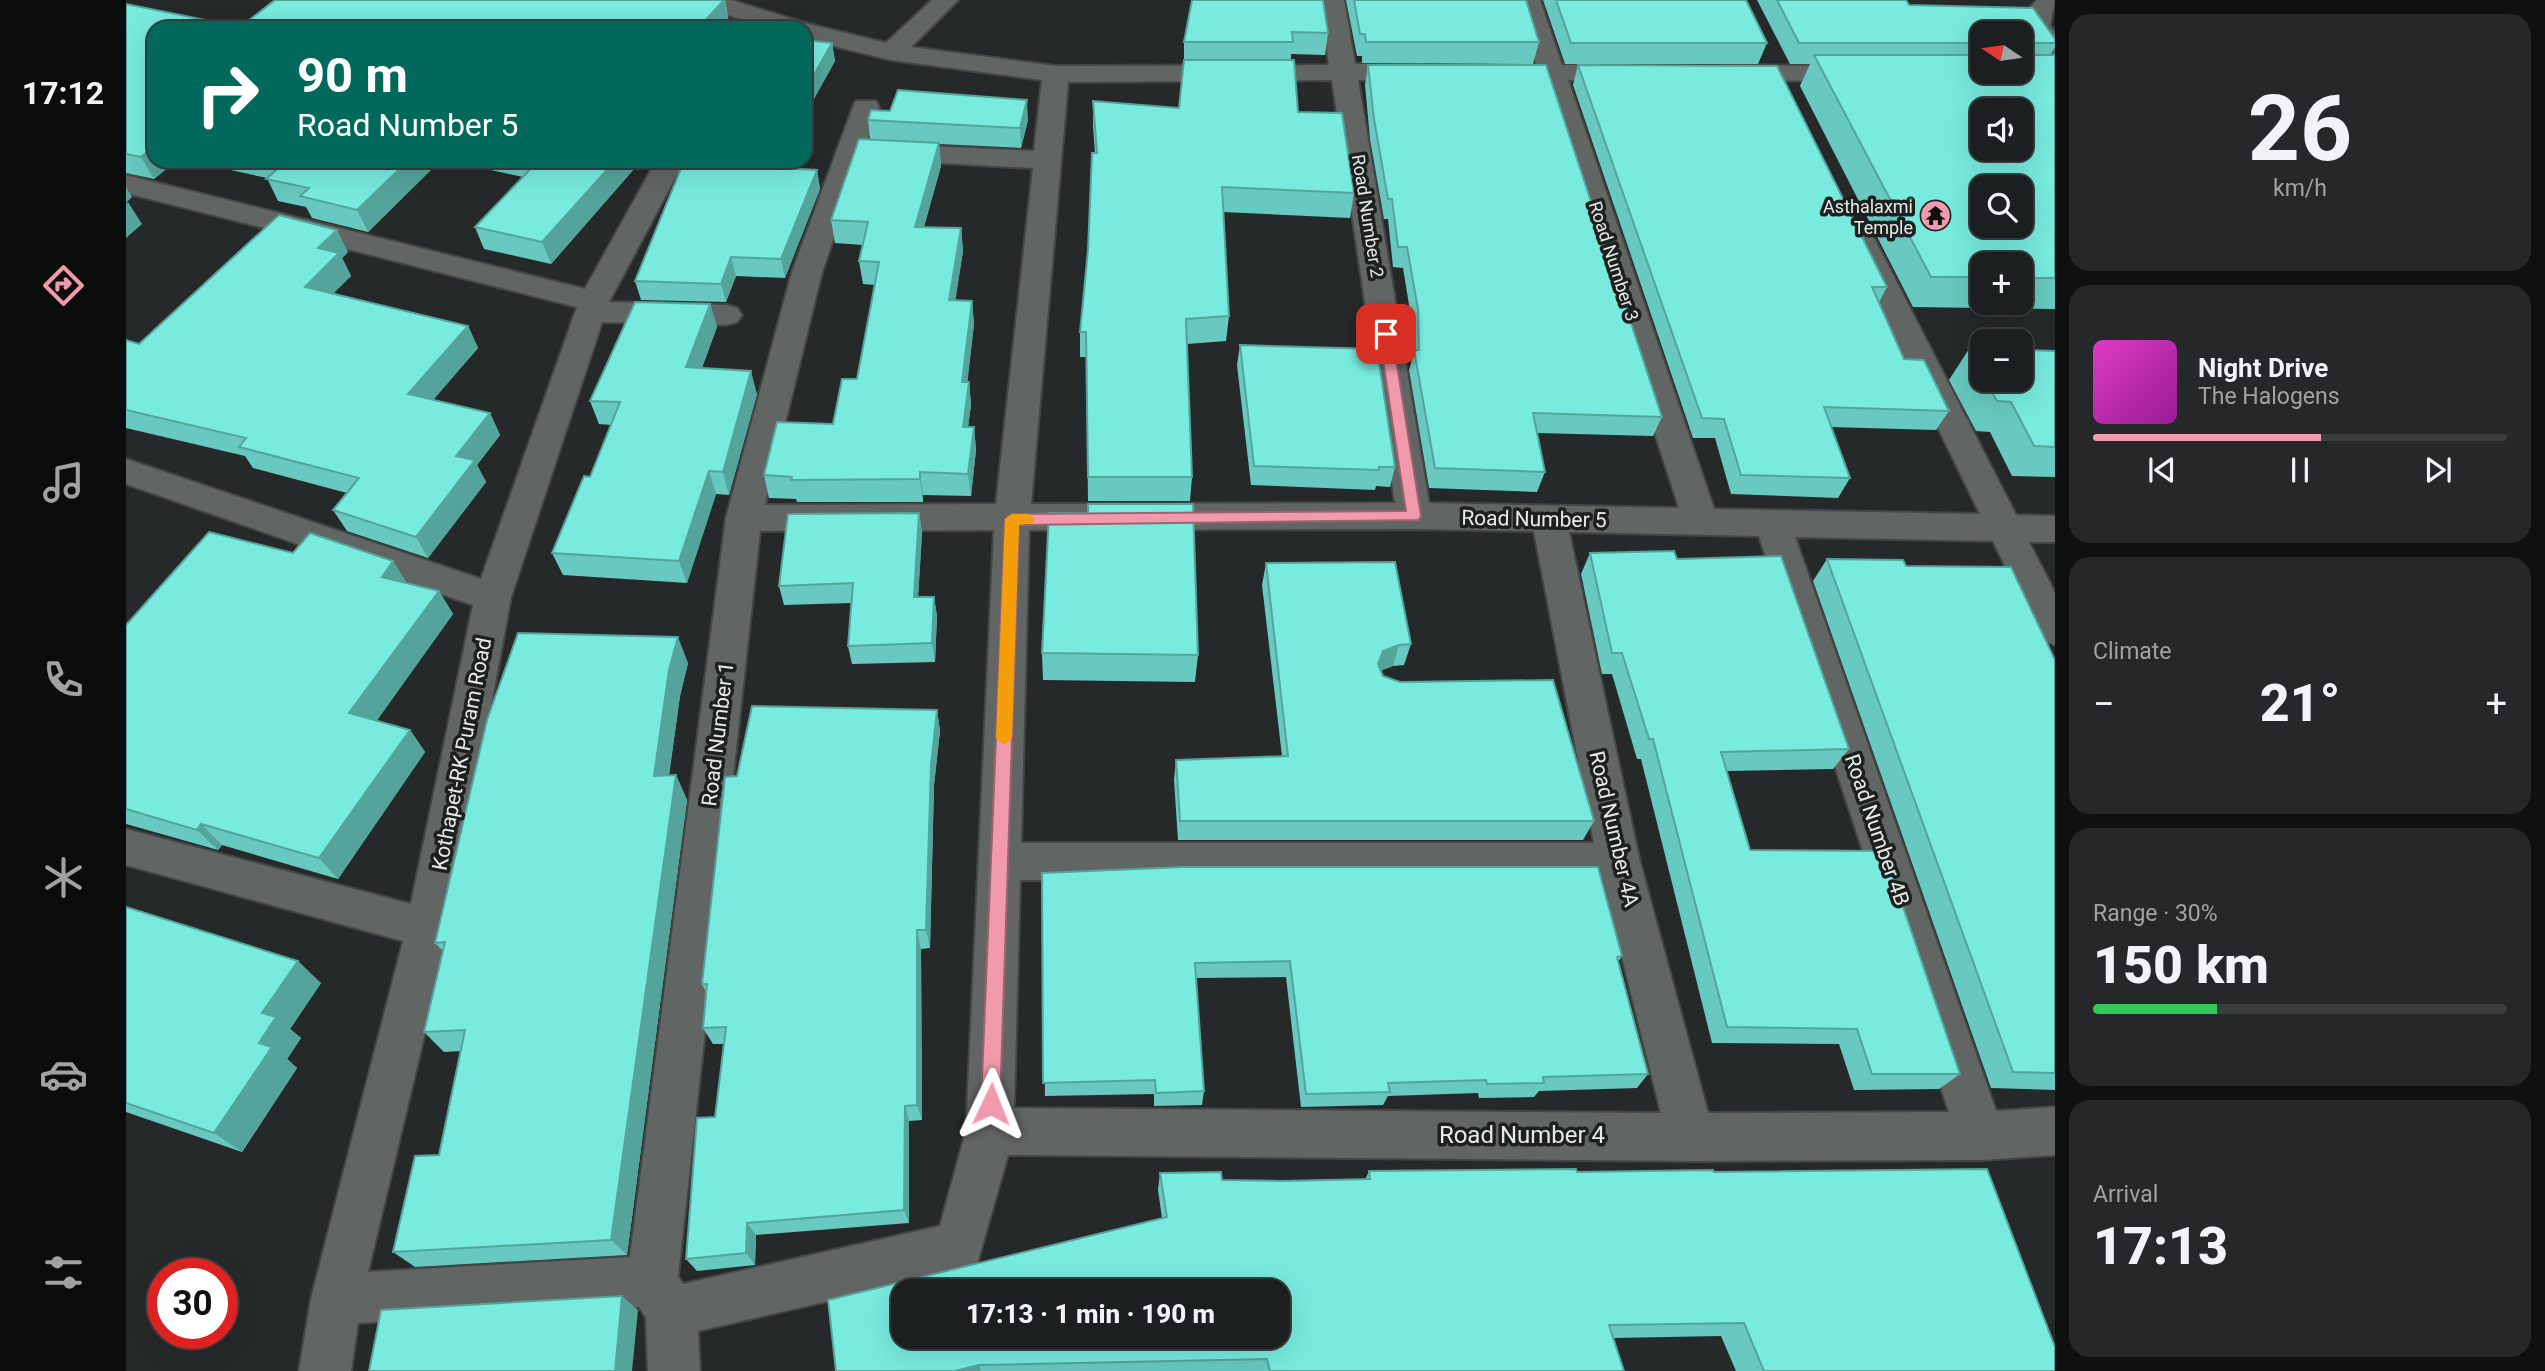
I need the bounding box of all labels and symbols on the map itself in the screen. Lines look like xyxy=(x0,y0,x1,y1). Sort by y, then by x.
north arrow xyxy=(1970,21,2034,84)
street label: Road Number 2 xyxy=(1348,153,1388,279)
place label: Asthalaxmi Temple xyxy=(1823,196,1913,238)
street label: Road Number 3 xyxy=(1585,198,1643,324)
temple icon: Asthalaxmi Temple xyxy=(1919,199,1953,233)
pin xyxy=(1356,304,1416,364)
street label: Road Number 5 xyxy=(1461,506,1607,532)
street label: Kothapet-RK Puram Road xyxy=(428,636,496,872)
street label: Road Number 1 xyxy=(697,660,739,808)
street label: Road Number 4A xyxy=(1584,749,1644,910)
street label: Road Number 4B xyxy=(1840,751,1914,909)
position arrow xyxy=(954,1067,1028,1141)
street label: Road Number 4 xyxy=(1439,1121,1605,1149)
speed limit sign: 30 xyxy=(147,1258,238,1349)

